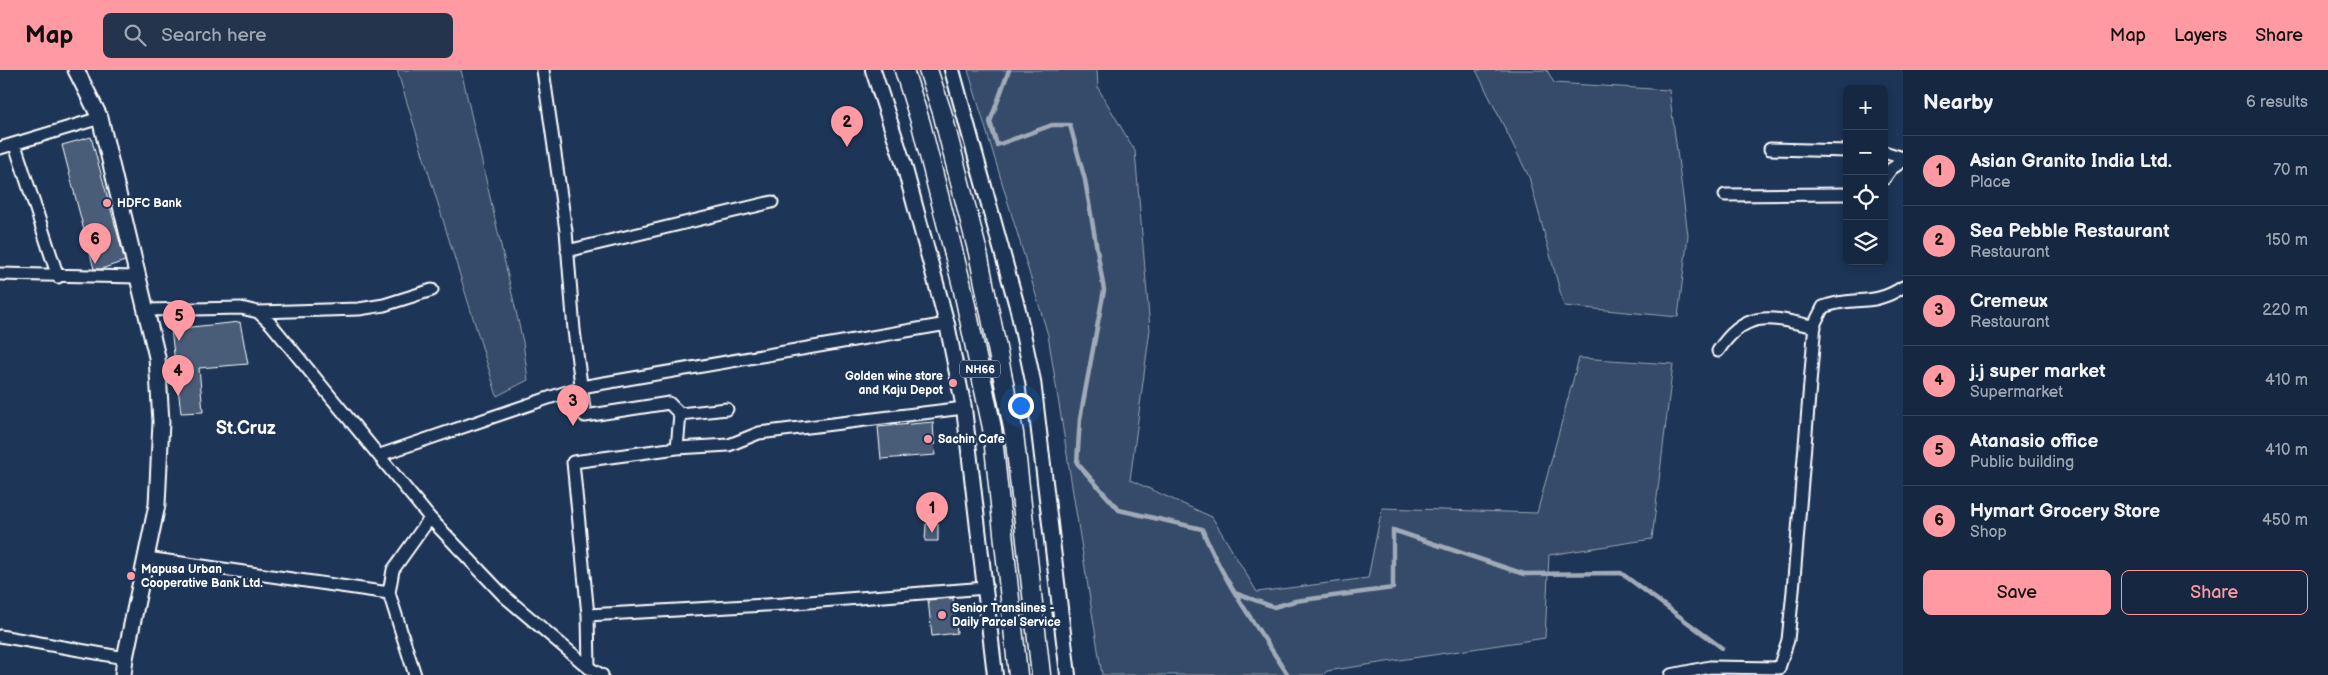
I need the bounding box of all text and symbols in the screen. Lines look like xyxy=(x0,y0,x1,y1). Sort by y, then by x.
search box xyxy=(103,13,453,58)
text: Map xyxy=(25,21,73,50)
icon: search xyxy=(121,21,149,49)
text: Search here xyxy=(161,24,267,47)
text: Map xyxy=(2110,25,2146,46)
text: Layers xyxy=(2174,25,2227,46)
text: Share xyxy=(2255,25,2303,46)
map controls xyxy=(1843,85,1888,265)
button: + xyxy=(1843,85,1888,130)
text: Nearby xyxy=(1923,90,1993,115)
text: 6 results xyxy=(2246,93,2308,112)
pin: 2 xyxy=(831,106,863,147)
button: − xyxy=(1843,130,1888,175)
text: Asian Granito India Ltd. xyxy=(1970,150,2172,173)
text: 1 xyxy=(1936,161,1942,180)
text: 70 m xyxy=(2273,161,2308,180)
text: Place xyxy=(1970,173,2011,192)
button: locate xyxy=(1843,175,1888,220)
place label: HDFC Bank xyxy=(117,196,182,211)
marker: HDFC Bank xyxy=(101,197,113,209)
button: layers xyxy=(1843,220,1888,265)
text: Sea Pebble Restaurant xyxy=(1970,220,2170,243)
pin: 6 xyxy=(79,223,111,264)
text: 2 xyxy=(1934,231,1944,250)
text: 150 m xyxy=(2266,231,2308,250)
text: Restaurant xyxy=(1970,243,2050,262)
text: Cremeux xyxy=(1970,290,2048,313)
pin: 5 xyxy=(163,300,195,341)
text: 3 xyxy=(1934,301,1944,320)
text: 220 m xyxy=(2262,301,2308,320)
text: Restaurant xyxy=(1970,313,2050,332)
pin: 4 xyxy=(162,355,194,396)
road number: NH66 xyxy=(960,360,1000,378)
text: j.j super market xyxy=(1970,360,2106,383)
place label: Golden wine store and Kaju Depot xyxy=(845,369,943,398)
text: 4 xyxy=(1934,371,1944,390)
text: 410 m xyxy=(2265,371,2308,390)
marker: Golden wine store and Kaju Depot xyxy=(947,377,959,389)
text: Supermarket xyxy=(1970,383,2063,402)
pin: 3 xyxy=(557,385,589,426)
your location xyxy=(1008,393,1034,419)
district label: St.Cruz xyxy=(216,418,276,439)
text: Atanasio office xyxy=(1970,430,2098,453)
place label: Sachin Cafe xyxy=(938,432,1005,447)
marker: Sachin Cafe xyxy=(922,433,934,445)
text: 5 xyxy=(1934,441,1944,460)
text: 410 m xyxy=(2265,441,2308,460)
text: Public building xyxy=(1970,453,2074,472)
pin: 1 xyxy=(916,492,948,533)
text: Hymart Grocery Store xyxy=(1970,500,2160,523)
text: 6 xyxy=(1934,511,1944,530)
text: 450 m xyxy=(2262,511,2308,530)
text: Shop xyxy=(1970,523,2007,542)
place label: Mapusa Urban Cooperative Bank Ltd. xyxy=(141,562,263,591)
marker: Mapusa Urban Cooperative Bank Ltd. xyxy=(125,570,137,582)
button: Save xyxy=(1923,570,2111,615)
button: Share xyxy=(2121,570,2308,615)
place label: Senior Translines - Daily Parcel Service xyxy=(952,601,1061,630)
marker: Senior Translines - Daily Parcel Service xyxy=(936,609,948,621)

